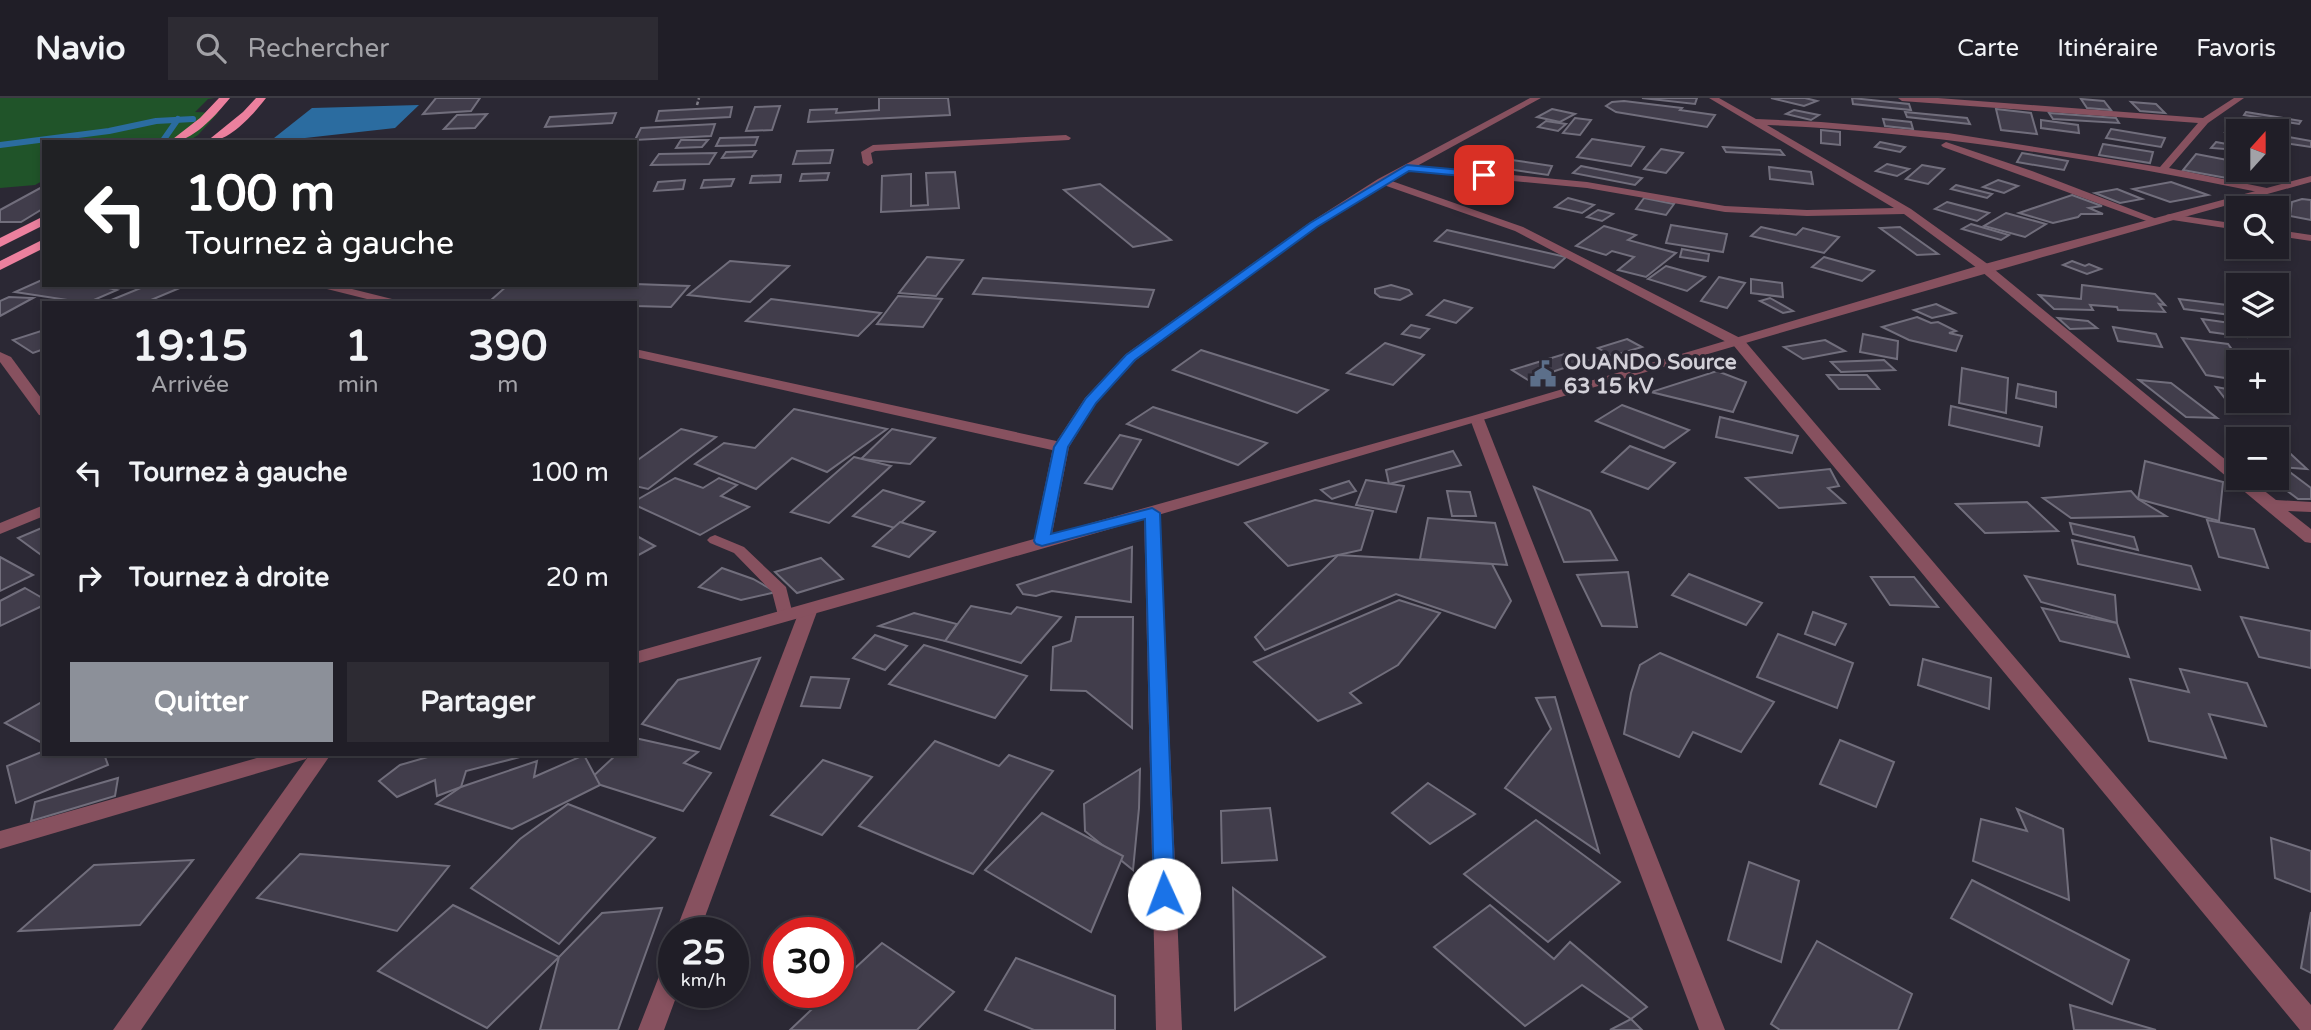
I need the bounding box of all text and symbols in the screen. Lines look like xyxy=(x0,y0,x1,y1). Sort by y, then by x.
search box xyxy=(168,17,658,80)
text: Navio xyxy=(35,29,126,68)
icon: search xyxy=(192,29,230,67)
text: Rechercher xyxy=(248,33,389,64)
text: Carte xyxy=(1957,34,2019,63)
text: Itinéraire xyxy=(2057,34,2158,63)
text: Favoris xyxy=(2196,34,2276,63)
north arrow xyxy=(2226,119,2289,182)
map controls xyxy=(2226,119,2289,490)
pin xyxy=(1454,145,1514,205)
icon: arrive xyxy=(1465,156,1503,194)
text: 100 m xyxy=(185,165,335,224)
icon: left xyxy=(70,168,161,259)
button: search xyxy=(2226,196,2289,259)
text: Tournez à gauche xyxy=(185,225,454,263)
button: layers xyxy=(2226,273,2289,336)
text: 19:15 xyxy=(132,321,248,372)
text: 1 xyxy=(345,321,371,372)
text: 390 xyxy=(468,321,547,372)
place label: OUANDO Source 63 15 kV xyxy=(1564,350,1737,399)
button: + xyxy=(2226,350,2289,413)
public building icon: OUANDO Source 63 15 kV xyxy=(1528,359,1558,389)
text: Arrivée xyxy=(151,371,229,399)
text: min xyxy=(338,371,379,399)
text: m xyxy=(497,371,518,399)
button: − xyxy=(2226,427,2289,490)
icon: left xyxy=(70,454,108,492)
text: Tournez à gauche xyxy=(129,457,348,488)
text: 100 m xyxy=(529,457,609,488)
icon: right xyxy=(70,559,108,597)
text: Tournez à droite xyxy=(129,562,329,593)
text: 20 m xyxy=(546,562,609,593)
button: Quitter xyxy=(70,662,333,742)
button: Partager xyxy=(347,662,609,742)
position arrow xyxy=(1127,857,1201,931)
speed limit sign: 30 xyxy=(763,917,854,1008)
text: 25 xyxy=(682,932,725,974)
text: km/h xyxy=(681,969,726,991)

